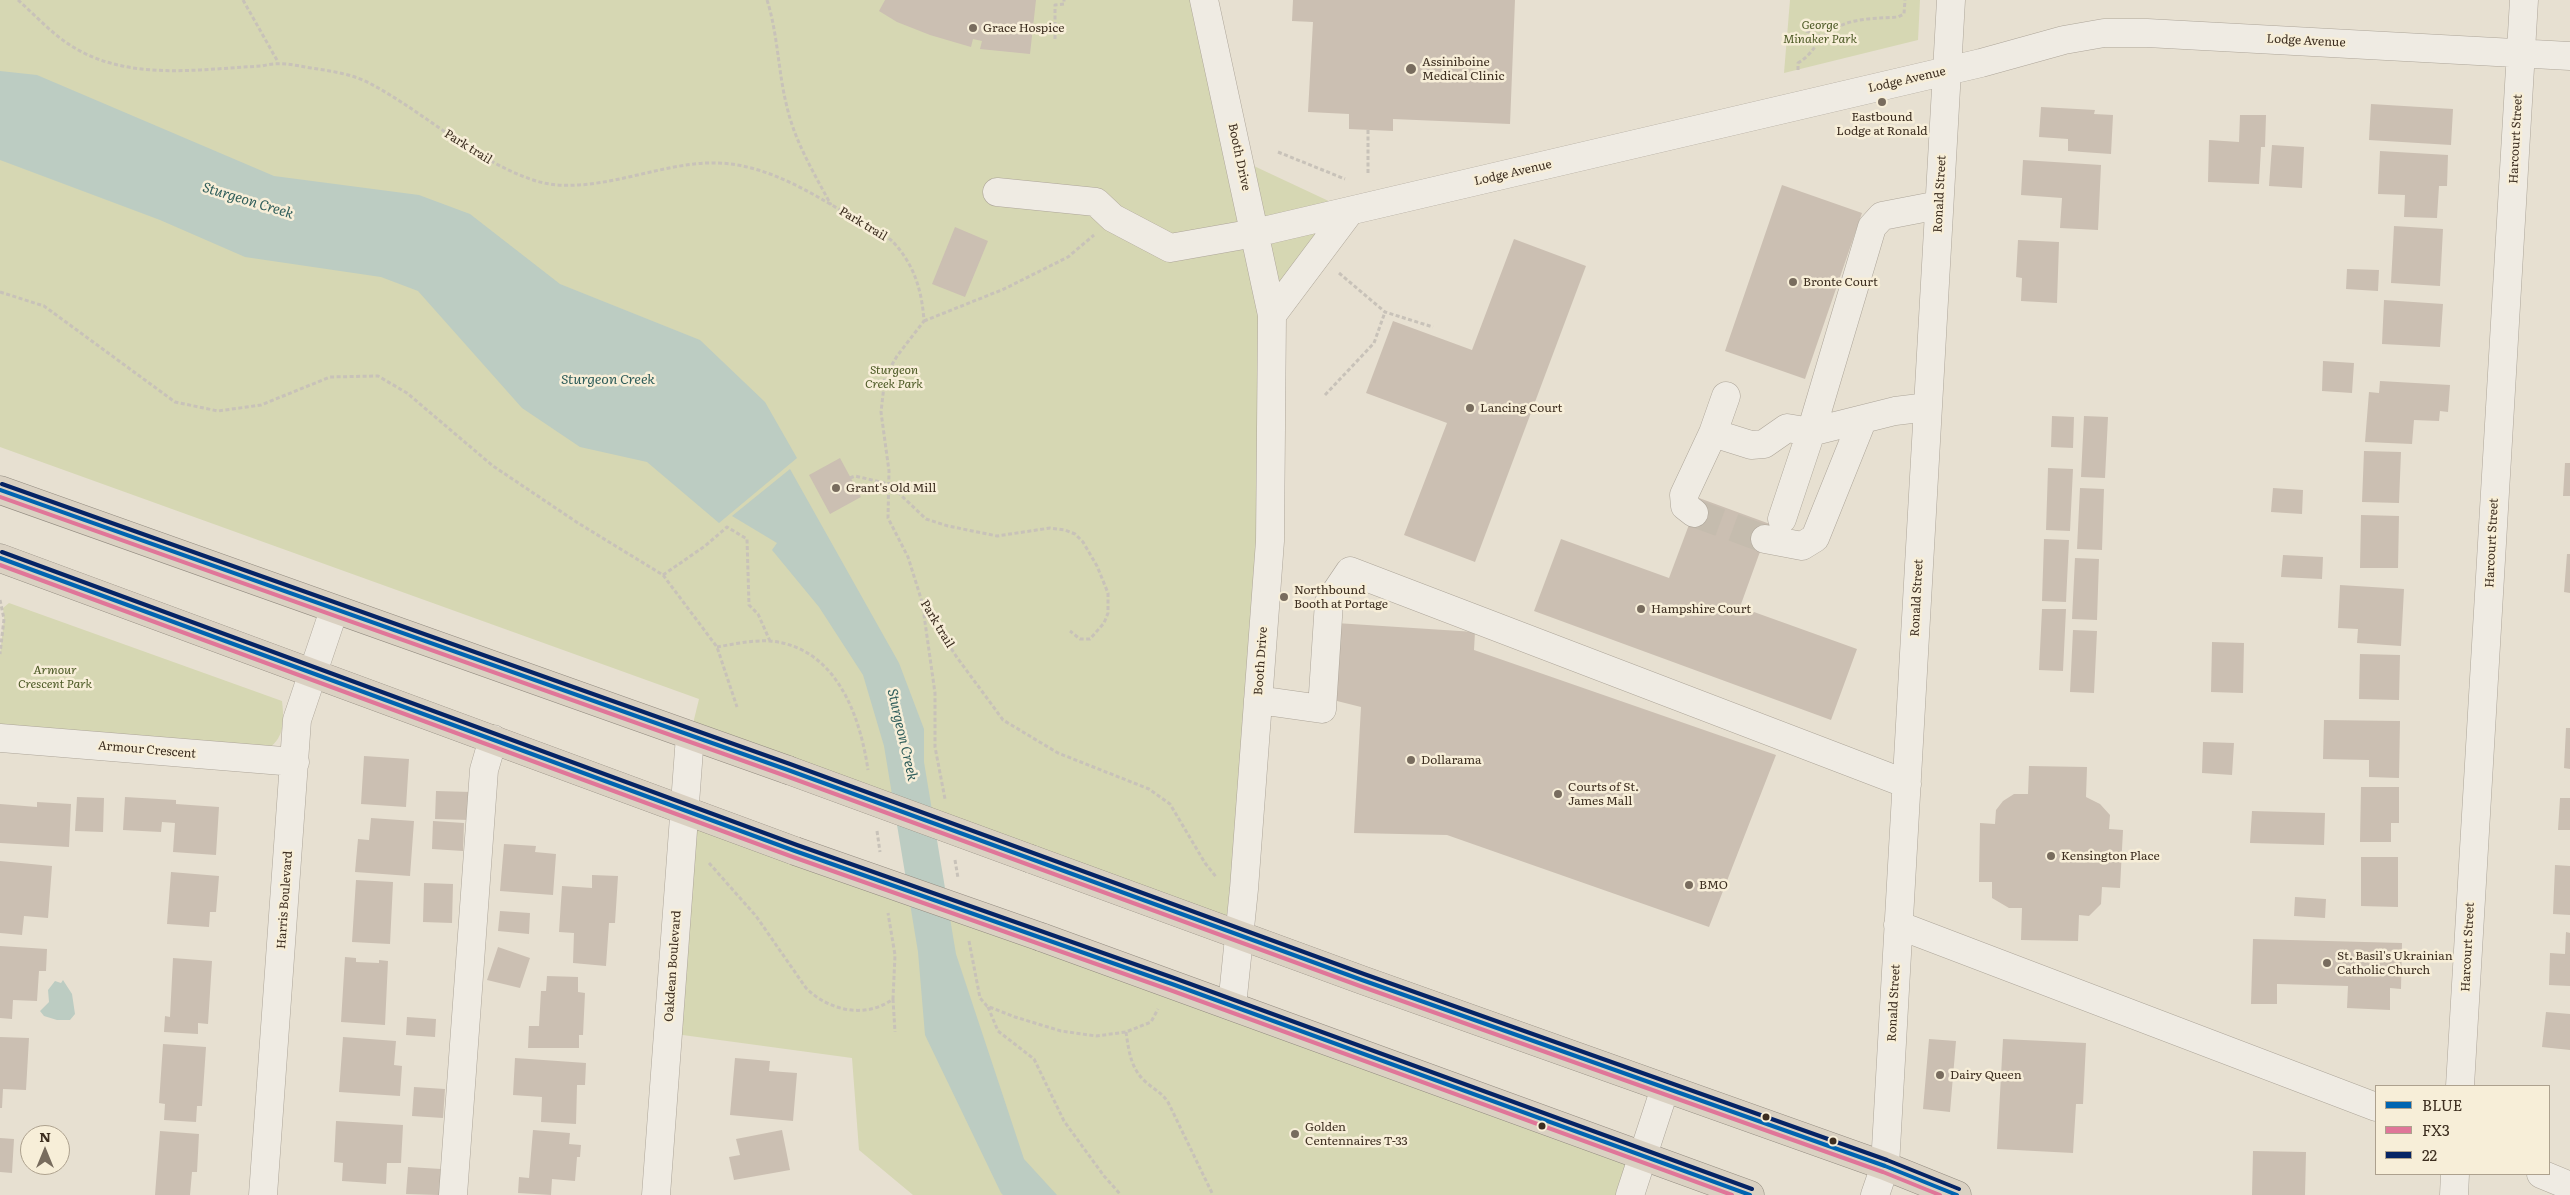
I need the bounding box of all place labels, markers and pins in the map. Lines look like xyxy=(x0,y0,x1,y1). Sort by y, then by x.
place label: Grace Hospice xyxy=(983,21,1064,35)
marker: Grace Hospice xyxy=(967,22,979,34)
place label: Assiniboine Medical Clinic xyxy=(1422,55,1504,83)
marker: Assiniboine Medical Clinic xyxy=(1404,62,1418,76)
marker: Eastbound Lodge at Ronald xyxy=(1876,96,1888,108)
place label: Eastbound Lodge at Ronald xyxy=(1836,110,1928,138)
place label: Bronte Court xyxy=(1803,275,1878,289)
marker: Bronte Court xyxy=(1787,276,1799,288)
place label: Lancing Court xyxy=(1480,401,1562,415)
marker: Lancing Court xyxy=(1464,402,1476,414)
place label: Grant's Old Mill xyxy=(846,481,936,495)
marker: Grant's Old Mill xyxy=(830,482,842,494)
place label: Northbound Booth at Portage xyxy=(1294,583,1388,611)
marker: Northbound Booth at Portage xyxy=(1278,591,1290,603)
place label: Hampshire Court xyxy=(1651,602,1751,616)
marker: Hampshire Court xyxy=(1635,603,1647,615)
place label: Dollarama xyxy=(1421,753,1482,767)
marker: Dollarama xyxy=(1405,754,1417,766)
place label: Courts of St. James Mall xyxy=(1568,780,1639,808)
marker: Courts of St. James Mall xyxy=(1552,788,1564,800)
place label: Kensington Place xyxy=(2061,849,2160,863)
marker: Kensington Place xyxy=(2045,850,2057,862)
place label: BMO xyxy=(1699,878,1728,892)
marker: BMO xyxy=(1683,879,1695,891)
place label: St. Basil's Ukrainian Catholic Church xyxy=(2337,949,2453,977)
marker: St. Basil's Ukrainian Catholic Church xyxy=(2321,957,2333,969)
place label: Dairy Queen xyxy=(1950,1068,2022,1082)
marker: Dairy Queen xyxy=(1934,1069,1946,1081)
unlabelled marker xyxy=(1761,1112,1771,1122)
place label: Golden Centennaires T-33 xyxy=(1305,1120,1408,1148)
unlabelled marker xyxy=(1537,1121,1547,1131)
marker: Golden Centennaires T-33 xyxy=(1289,1128,1301,1140)
unlabelled marker xyxy=(1828,1136,1838,1146)

